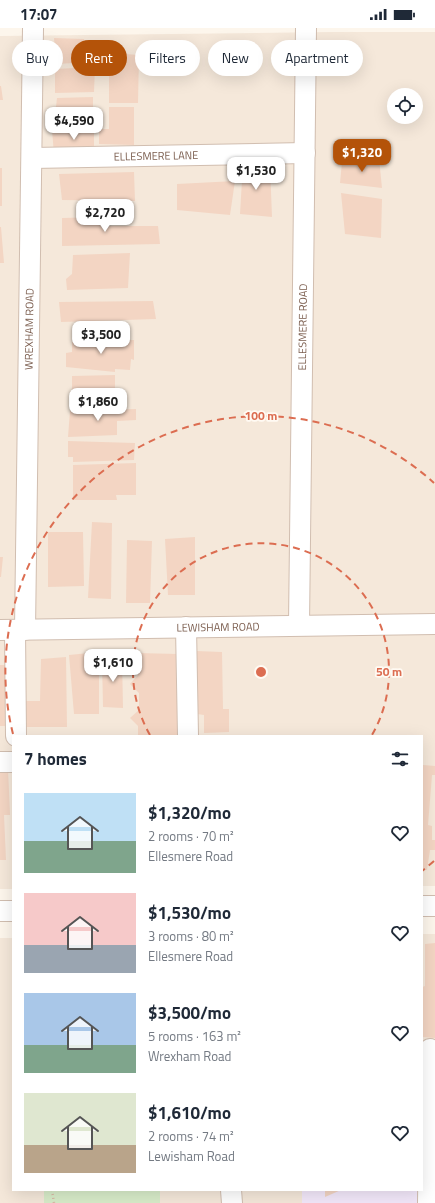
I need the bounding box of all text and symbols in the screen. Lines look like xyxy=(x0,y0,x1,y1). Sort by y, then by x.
text: 17:07 xyxy=(20,3,57,26)
chip: Buy xyxy=(12,40,63,76)
chip: Rent xyxy=(71,40,127,76)
chip: Filters xyxy=(135,40,200,76)
chip: New xyxy=(208,40,263,76)
chip: Apartment xyxy=(271,40,363,76)
map controls xyxy=(387,88,423,124)
button: locate xyxy=(387,88,423,124)
pin: $4,590 xyxy=(41,107,107,141)
text: $4,590 xyxy=(54,110,94,130)
pin: $1,320 xyxy=(329,139,395,173)
text: $1,320 xyxy=(342,142,382,162)
street label: ELLESMERE LANE xyxy=(113,147,198,165)
pin: $1,530 xyxy=(223,157,289,191)
text: $1,530 xyxy=(236,160,276,180)
pin: $2,720 xyxy=(72,199,138,233)
text: $2,720 xyxy=(85,202,125,222)
street label: ELLESMERE ROAD xyxy=(294,283,311,371)
street label: WREXHAM ROAD xyxy=(20,288,38,370)
pin: $3,500 xyxy=(68,321,134,355)
text: $3,500 xyxy=(81,324,121,344)
pin: $1,860 xyxy=(65,388,131,422)
text: $1,860 xyxy=(78,391,118,411)
text: 100 m xyxy=(245,406,277,425)
street label: LEWISHAM ROAD xyxy=(176,618,260,636)
pin: $1,610 xyxy=(80,649,146,683)
text: $1,610 xyxy=(93,652,133,672)
text: 50 m xyxy=(376,662,402,681)
centre of rings xyxy=(254,665,268,679)
text: 7 homes xyxy=(24,746,87,772)
icon: filters xyxy=(389,748,411,770)
text: $1,320/mo xyxy=(148,800,231,826)
icon: home xyxy=(56,809,104,857)
icon: heart xyxy=(389,822,411,844)
text: 2 rooms · 70 m² xyxy=(148,826,234,846)
text: Ellesmere Road xyxy=(148,846,233,866)
text: $1,530/mo xyxy=(148,900,231,926)
icon: home xyxy=(56,909,104,957)
icon: heart xyxy=(389,922,411,944)
text: 3 rooms · 80 m² xyxy=(148,926,234,946)
text: Ellesmere Road xyxy=(148,946,233,966)
text: $3,500/mo xyxy=(148,1000,231,1026)
icon: home xyxy=(56,1009,104,1057)
icon: heart xyxy=(389,1022,411,1044)
text: 5 rooms · 163 m² xyxy=(148,1026,241,1046)
text: Wrexham Road xyxy=(148,1046,231,1066)
text: $1,610/mo xyxy=(148,1100,231,1126)
icon: home xyxy=(56,1109,104,1157)
icon: heart xyxy=(389,1122,411,1144)
text: 2 rooms · 74 m² xyxy=(148,1126,234,1146)
text: Lewisham Road xyxy=(148,1146,235,1166)

